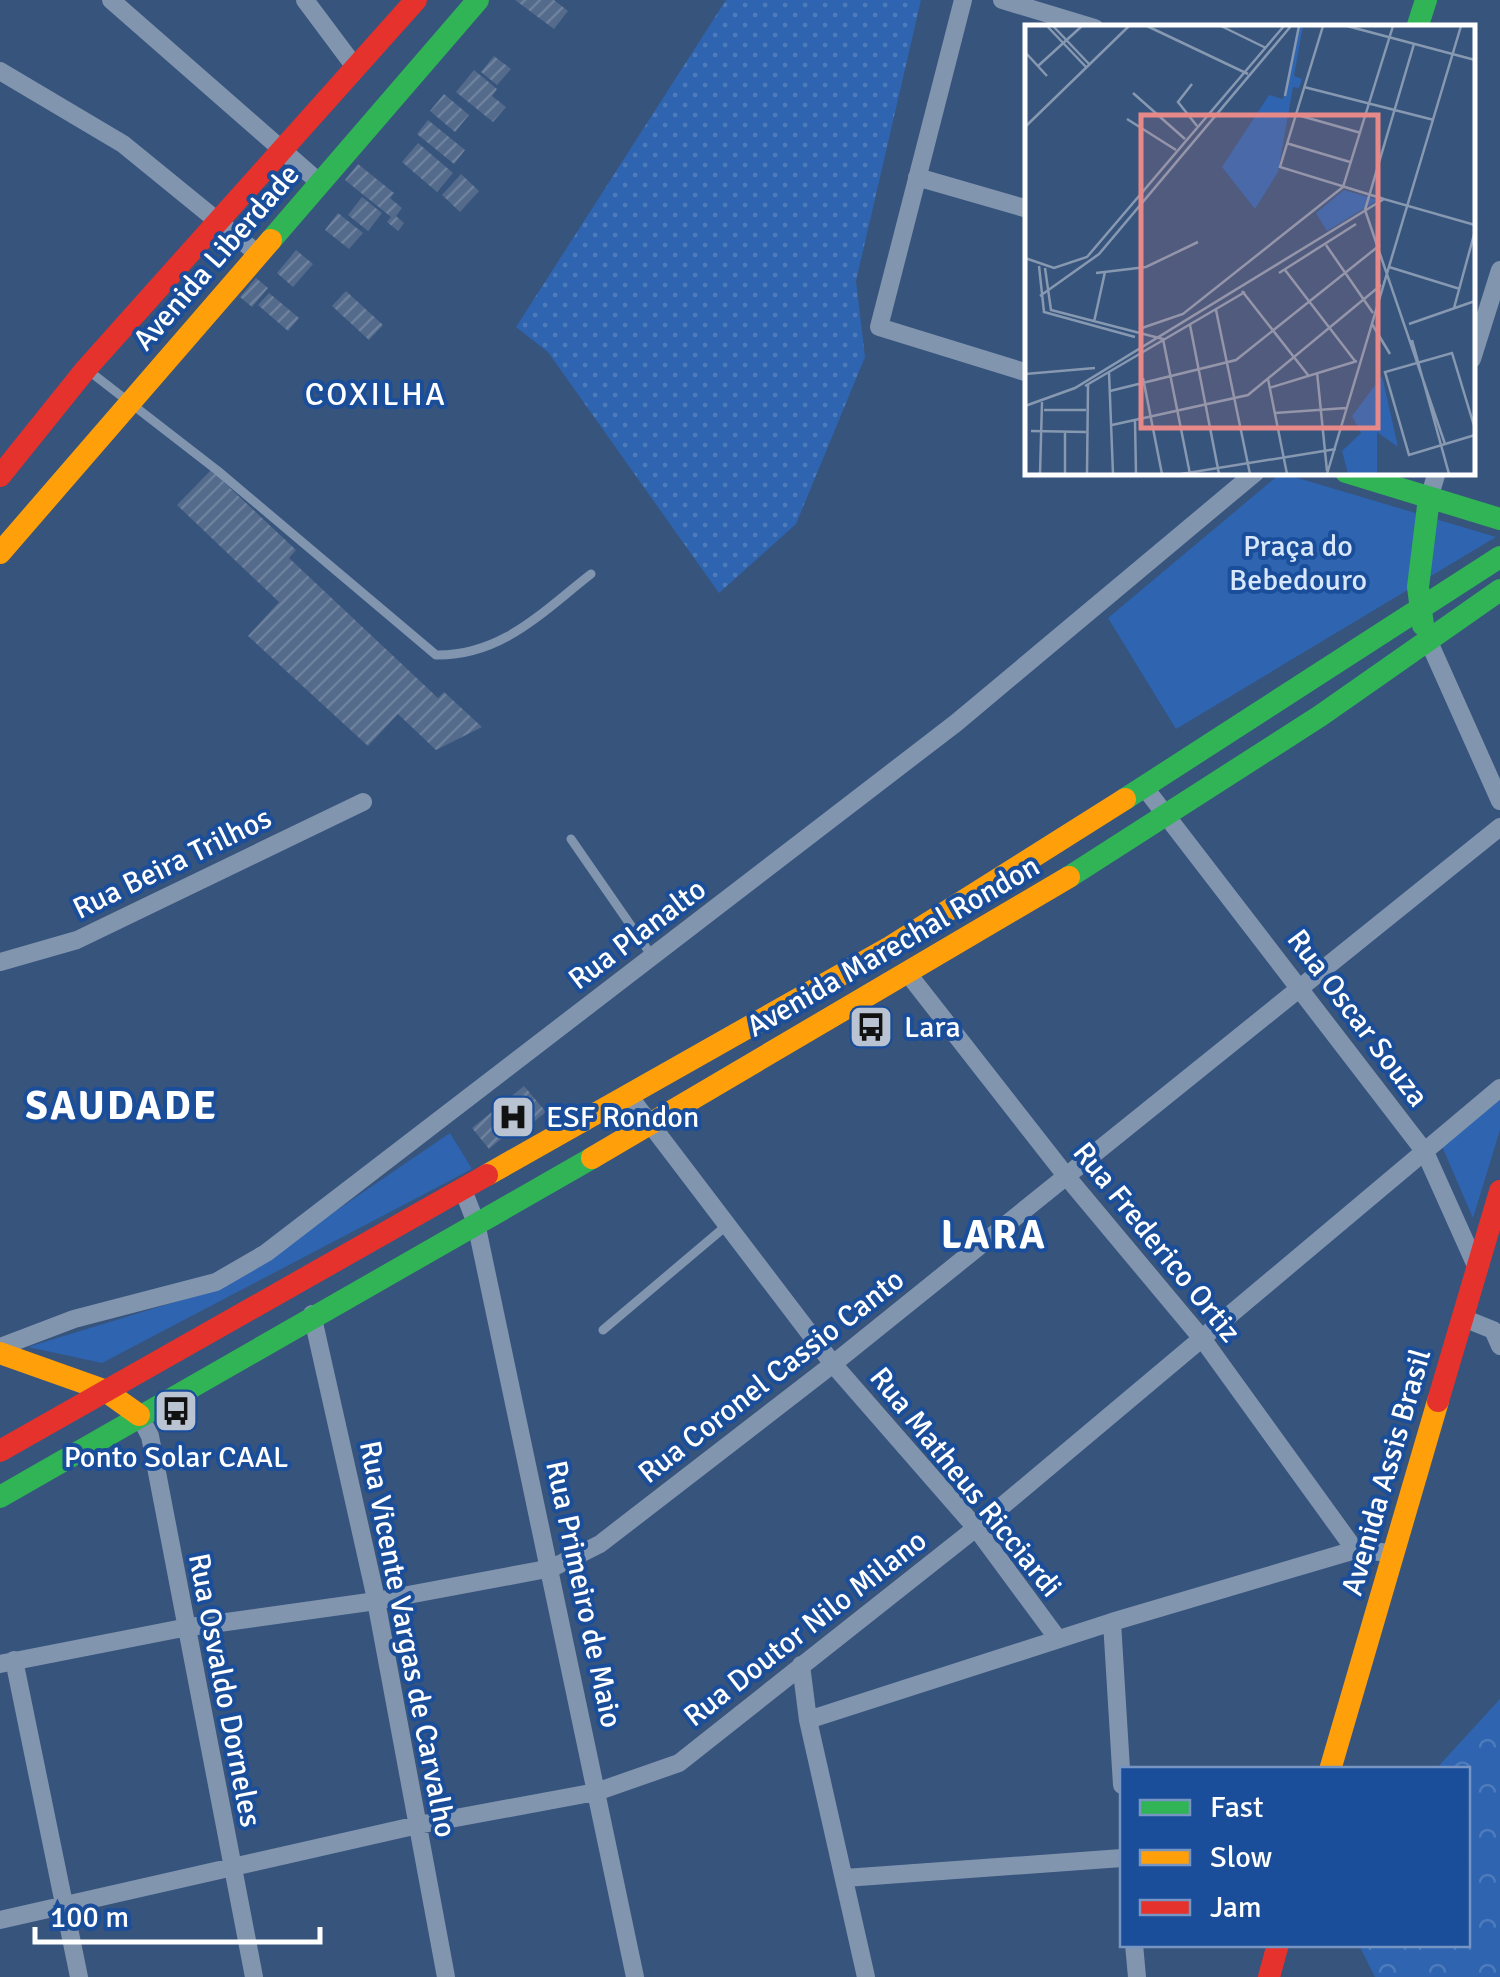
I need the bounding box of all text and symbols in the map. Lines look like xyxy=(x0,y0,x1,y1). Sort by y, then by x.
inset map xyxy=(1025,25,1475,475)
street label: Avenida Liberdade xyxy=(125,156,307,358)
district label: COXILHA xyxy=(305,375,447,414)
park label: Praça do Bebedouro xyxy=(1229,528,1367,599)
street label: Rua Beira Trilhos xyxy=(67,799,278,928)
street label: Avenida Marechal Rondon xyxy=(740,847,1046,1045)
street label: Rua Planalto xyxy=(561,871,713,998)
street label: Rua Oscar Souza xyxy=(1279,922,1436,1114)
bus stop icon: Lara xyxy=(848,1004,894,1050)
place label: Lara xyxy=(904,1009,961,1046)
district label: SAUDADE xyxy=(25,1081,219,1131)
hospital icon: ESF Rondon xyxy=(490,1094,536,1140)
place label: ESF Rondon xyxy=(546,1099,699,1136)
street label: Rua Frederico Ortiz xyxy=(1065,1135,1249,1350)
district label: LARA xyxy=(941,1210,1047,1260)
street label: Rua Coronel Cassio Canto xyxy=(631,1261,912,1492)
street label: Avenida Assis Brasil xyxy=(1334,1345,1439,1600)
street label: Rua Matheus Ricciardi xyxy=(861,1360,1070,1605)
bus stop icon: Ponto Solar CAAL xyxy=(153,1388,199,1434)
street label: Rua Vicente Vargas de Carvalho xyxy=(351,1438,464,1840)
place label: Ponto Solar CAAL xyxy=(64,1439,288,1476)
street label: Rua Primeiro de Maio xyxy=(537,1457,630,1731)
street label: Rua Doutor Nilo Milano xyxy=(676,1522,934,1735)
street label: Rua Osvaldo Dorneles xyxy=(180,1550,269,1830)
legend xyxy=(1120,1767,1470,1947)
text: Fast xyxy=(1210,1789,1263,1826)
text: Slow xyxy=(1210,1839,1272,1876)
scale bar xyxy=(35,1882,320,1944)
text: Jam xyxy=(1210,1889,1262,1926)
text: 100 m xyxy=(50,1899,129,1936)

